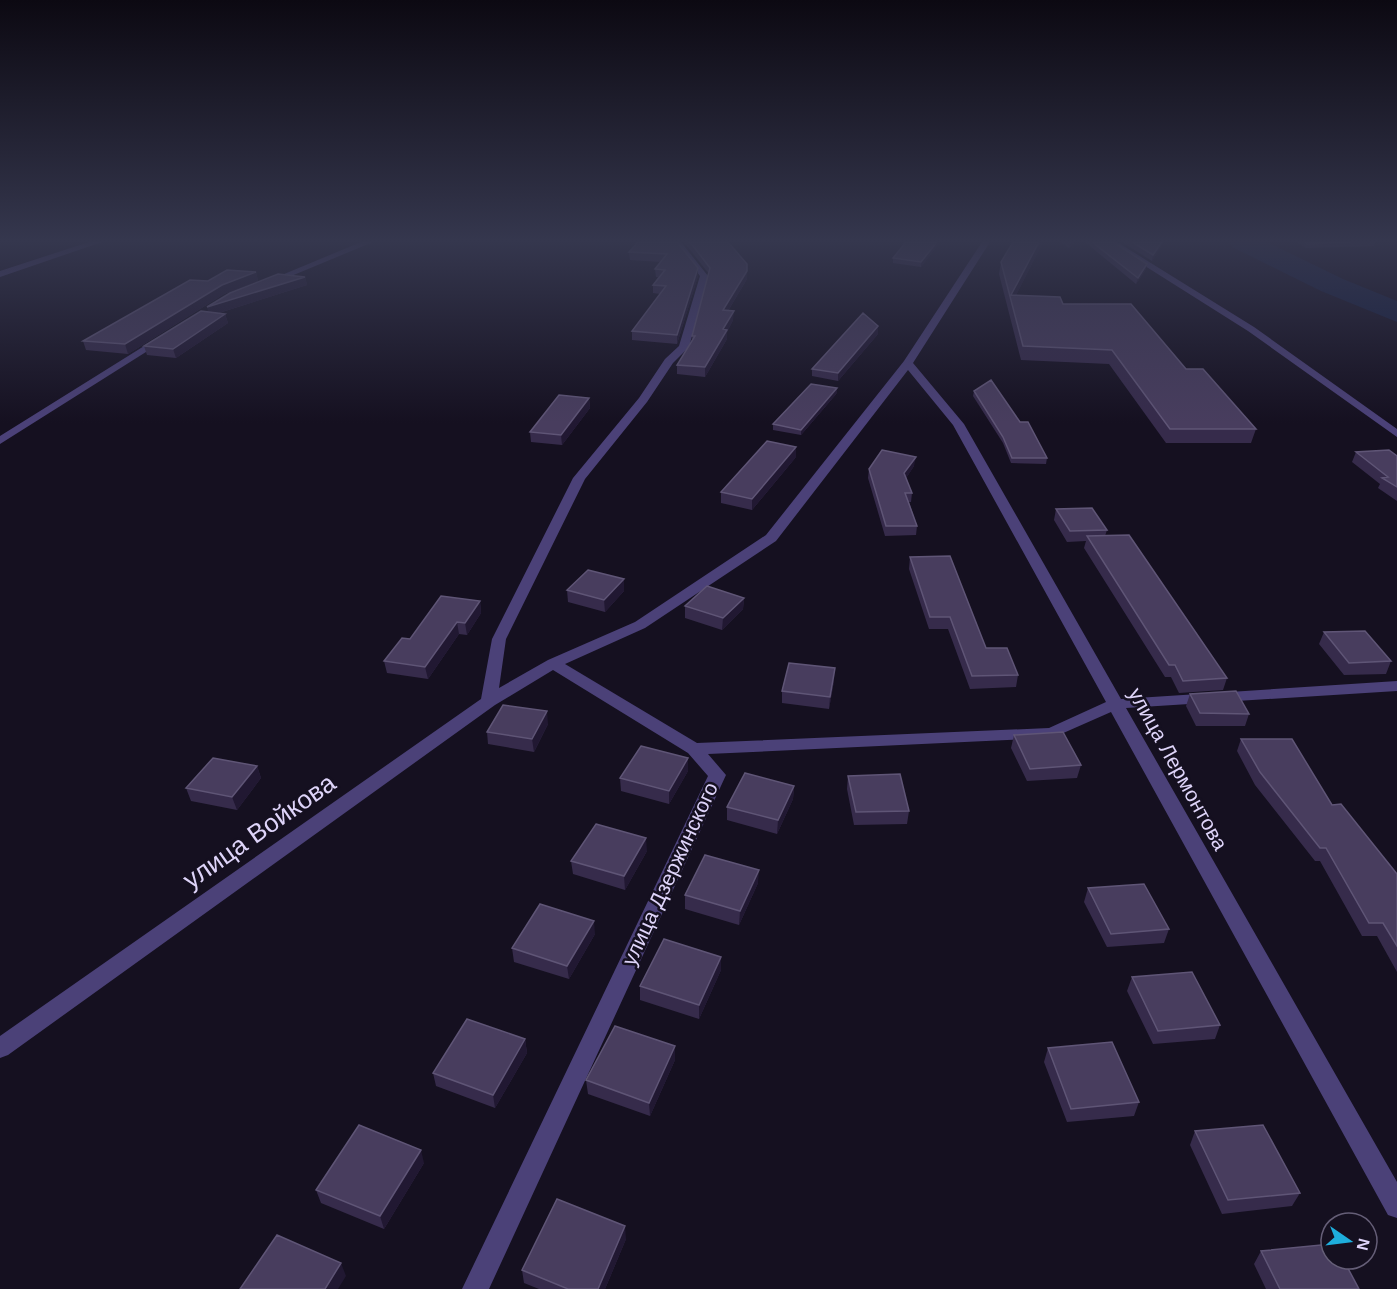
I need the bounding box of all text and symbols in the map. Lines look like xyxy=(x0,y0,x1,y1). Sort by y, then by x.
street label: улица Лермонтова xyxy=(1124,684,1233,854)
street label: улица Войкова xyxy=(177,767,341,895)
street label: улица Дзержинского xyxy=(617,779,722,969)
north arrow xyxy=(1319,1211,1379,1271)
text: N xyxy=(1353,1237,1373,1252)

